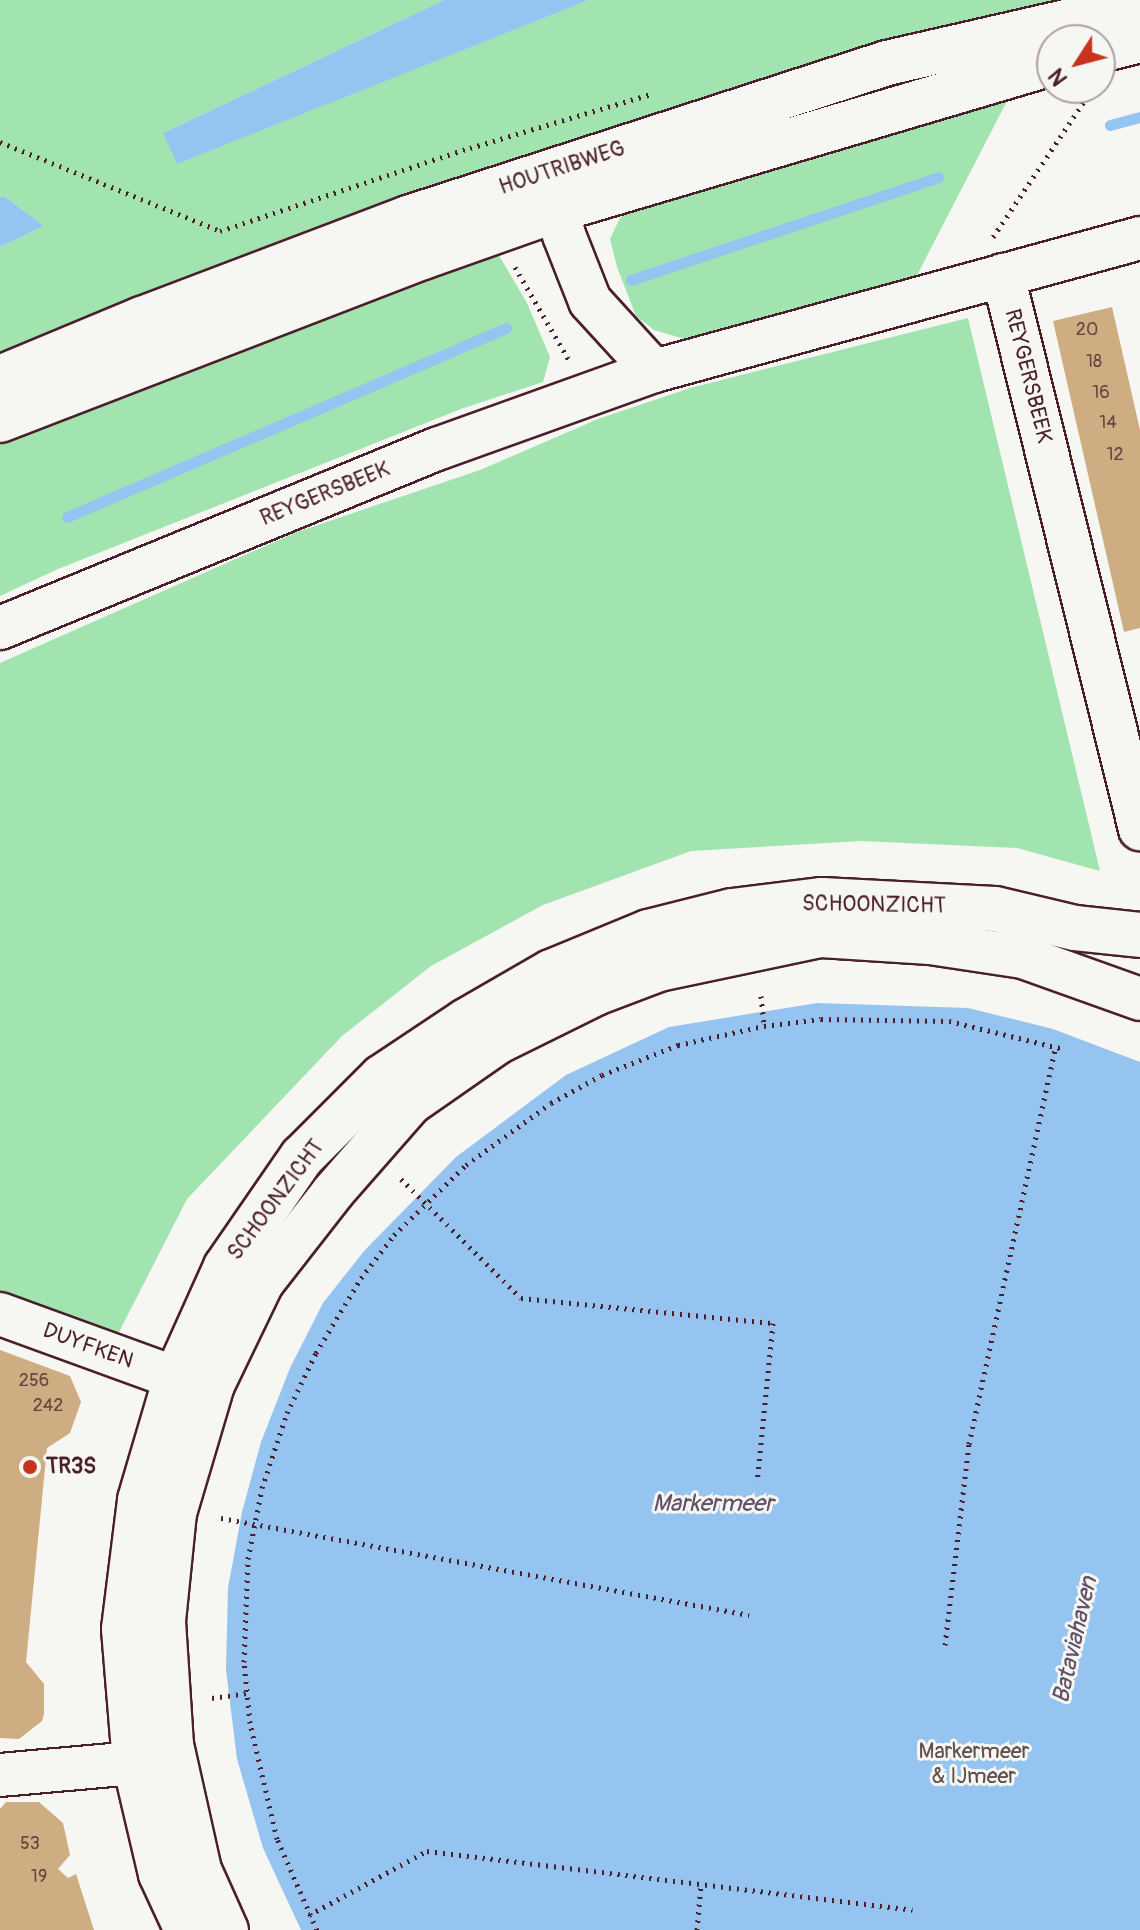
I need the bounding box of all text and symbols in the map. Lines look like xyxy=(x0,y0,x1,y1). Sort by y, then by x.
north arrow xyxy=(1036,24,1116,104)
text: N xyxy=(1043,63,1074,91)
street label: HOUTRIBWEG xyxy=(496,135,628,201)
street label: REYGERSBEEK xyxy=(999,306,1057,446)
house number: 20 xyxy=(1076,319,1098,341)
house number: 18 xyxy=(1086,351,1102,373)
house number: 16 xyxy=(1092,382,1110,404)
house number: 14 xyxy=(1099,412,1117,434)
house number: 12 xyxy=(1106,444,1124,466)
street label: REYGERSBEEK xyxy=(256,456,394,532)
street label: SCHOONZICHT xyxy=(802,891,946,919)
street label: SCHOONZICHT xyxy=(222,1135,330,1265)
street label: DUYFKEN xyxy=(39,1317,137,1375)
house number: 256 xyxy=(19,1370,49,1392)
house number: 242 xyxy=(33,1395,63,1417)
place label: TR3S xyxy=(46,1454,96,1480)
marker: TR3S xyxy=(21,1458,39,1476)
water label: Markermeer xyxy=(653,1490,773,1518)
water label: Bataviahaven xyxy=(1046,1574,1104,1706)
park label: Markermeer & IJmeer xyxy=(919,1738,1029,1790)
house number: 53 xyxy=(20,1833,40,1855)
house number: 19 xyxy=(31,1866,47,1888)

